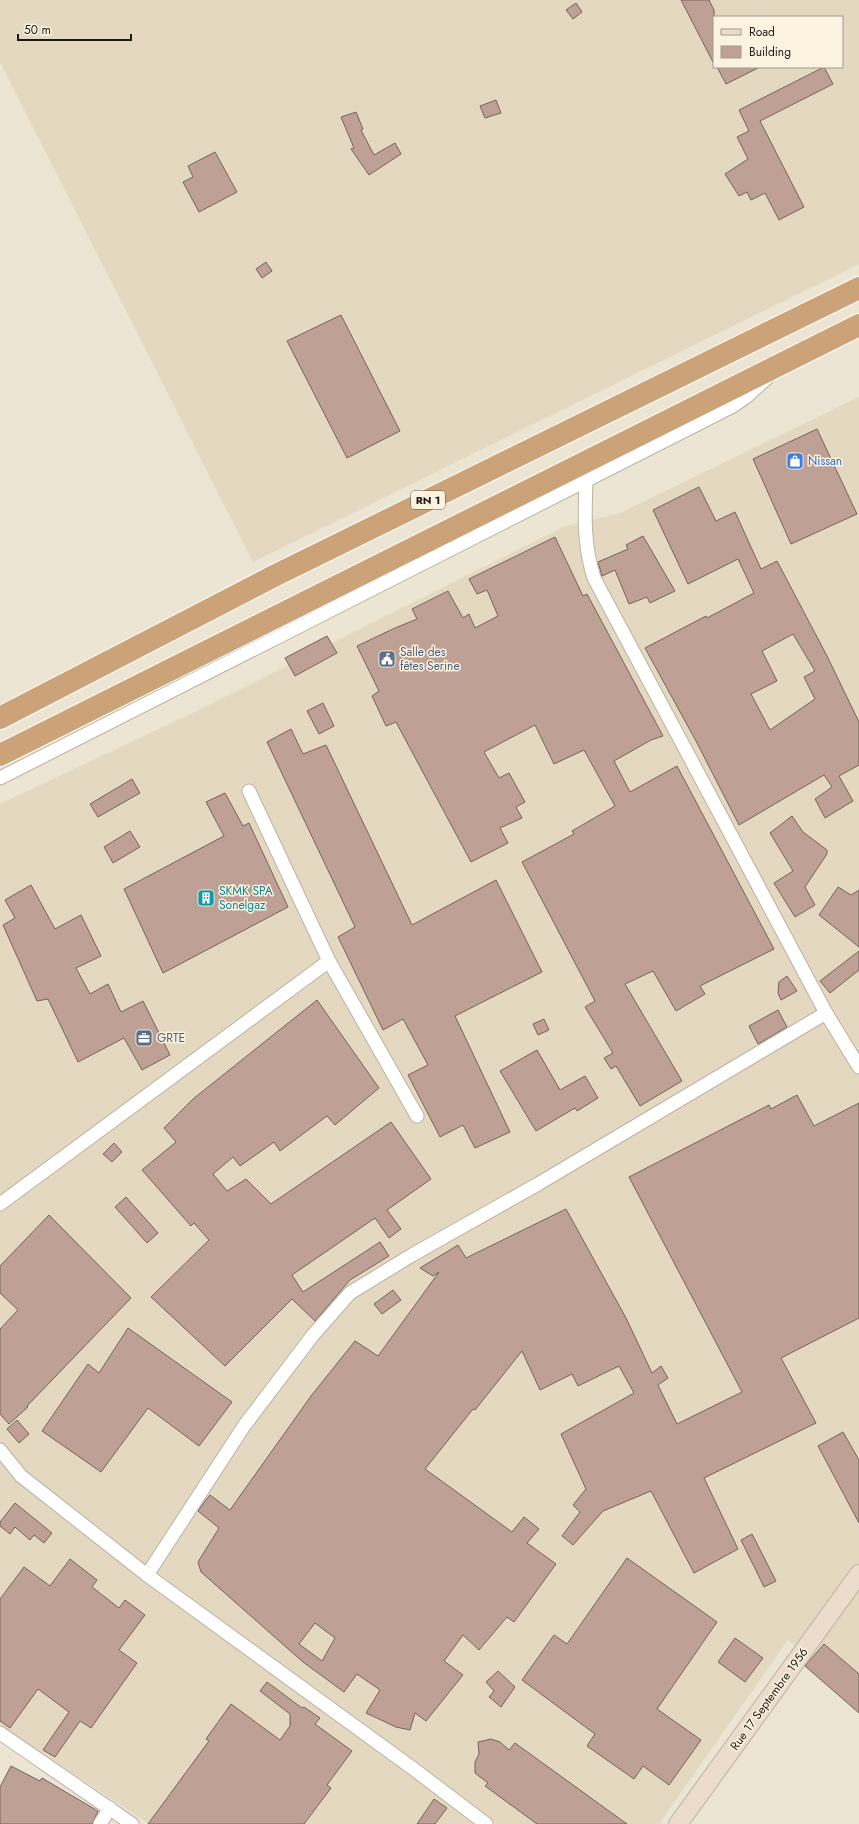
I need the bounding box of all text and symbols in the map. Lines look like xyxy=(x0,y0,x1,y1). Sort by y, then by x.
scale bar xyxy=(18,16,131,42)
legend xyxy=(713,16,843,68)
text: 50 m xyxy=(24,21,51,39)
text: Road xyxy=(749,23,775,41)
text: Building xyxy=(749,43,791,61)
shop icon: Nissan xyxy=(785,451,805,471)
place label: Nissan xyxy=(808,452,842,470)
road number: RN 1 xyxy=(411,491,445,509)
place label: Salle des fêtes Serine xyxy=(400,643,460,675)
public building icon: Salle des fêtes Serine xyxy=(377,649,397,669)
place label: SKMK SPA Sonelgaz xyxy=(219,882,273,914)
building icon: SKMK SPA Sonelgaz xyxy=(196,888,216,908)
office icon: GRTE xyxy=(134,1028,154,1048)
place label: GRTE xyxy=(157,1029,185,1047)
street label: Rue 17 Septembre 1956 xyxy=(726,1644,812,1754)

